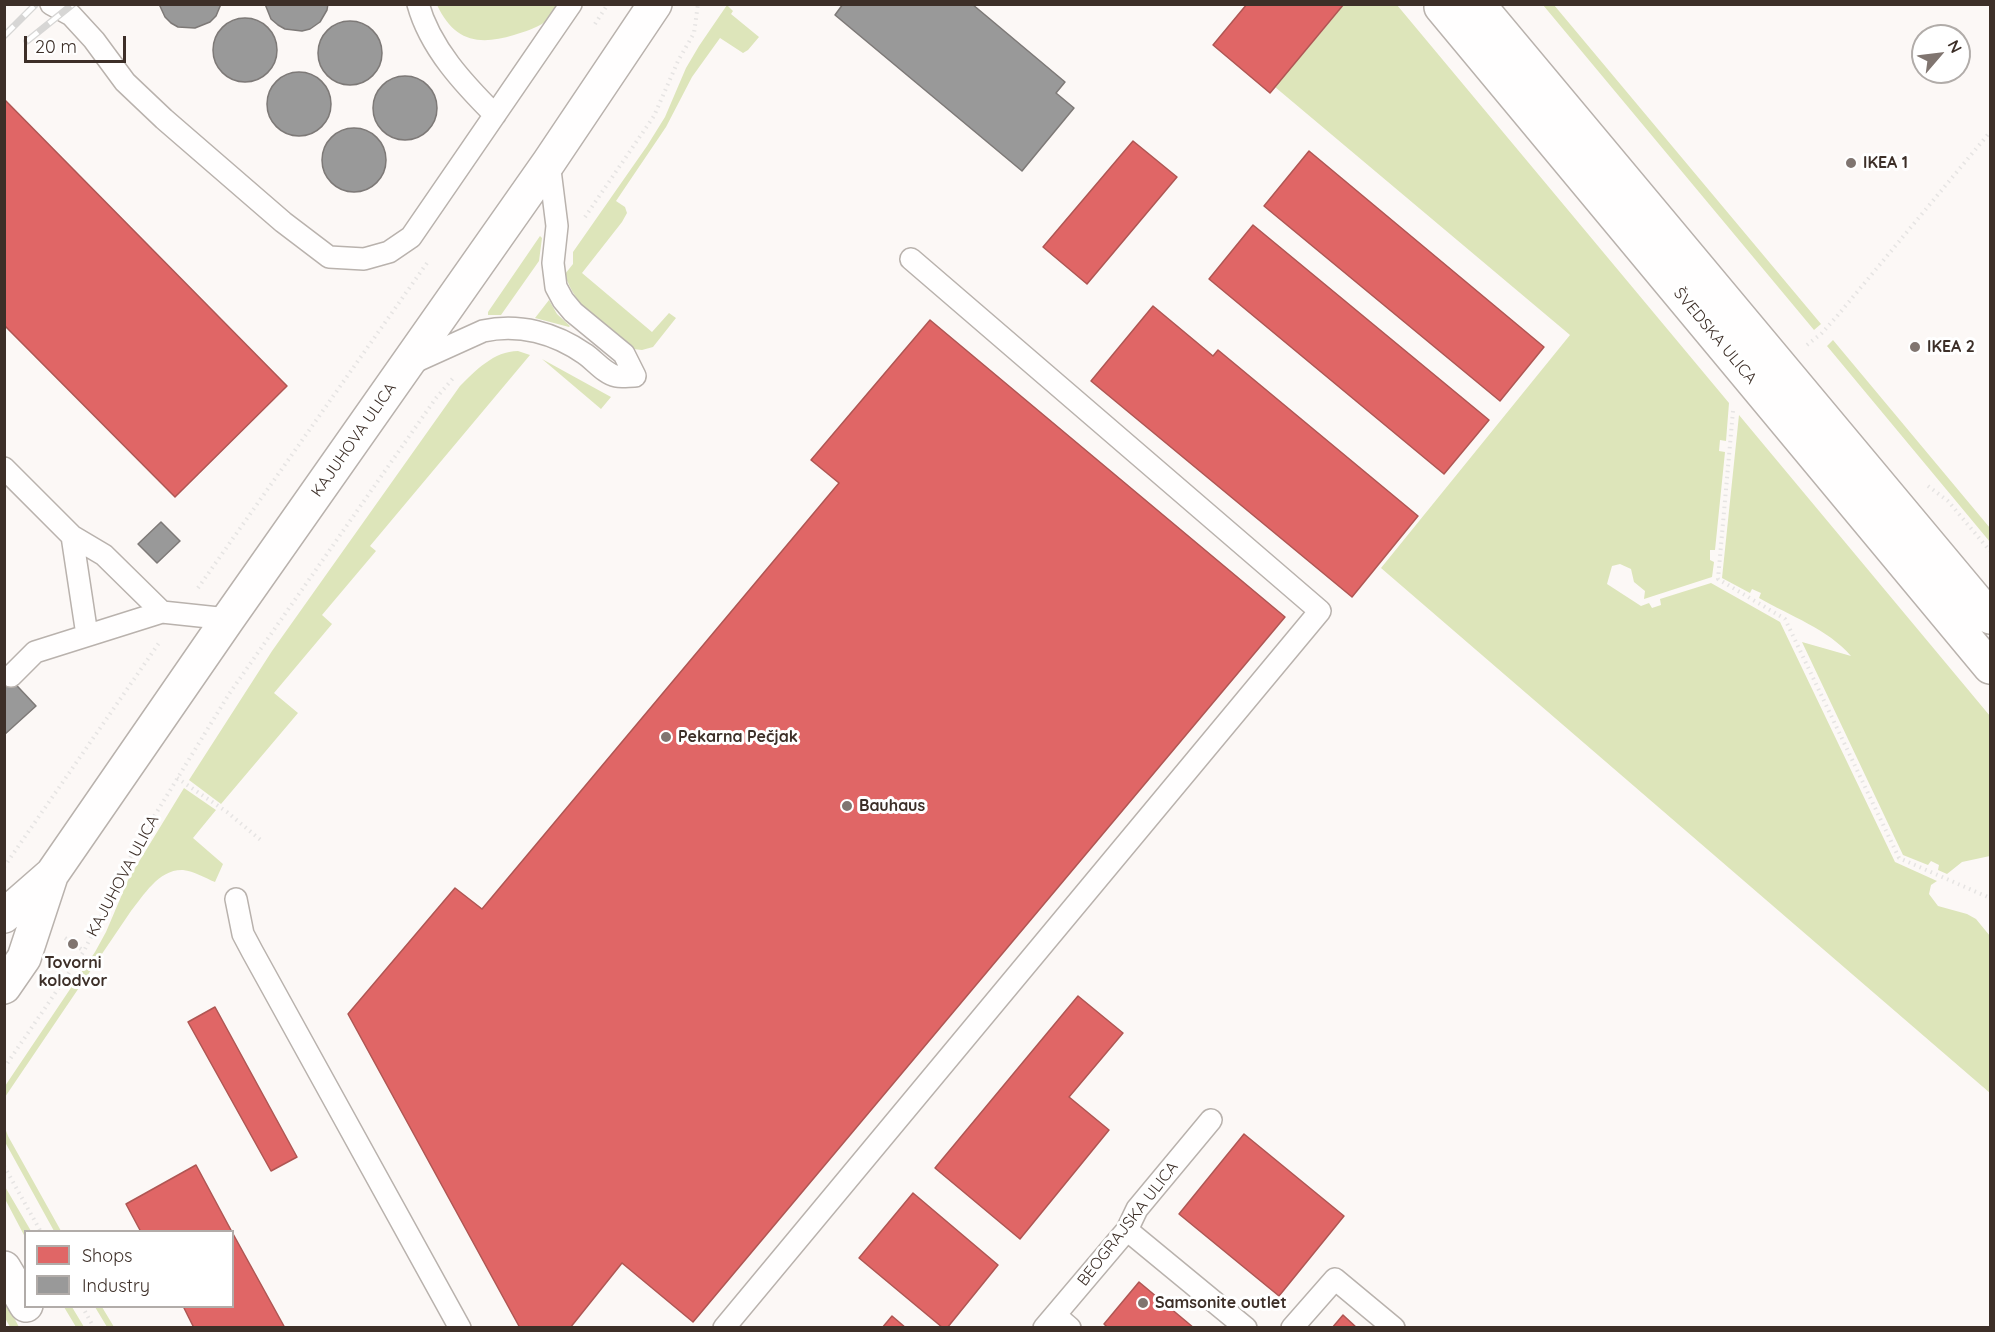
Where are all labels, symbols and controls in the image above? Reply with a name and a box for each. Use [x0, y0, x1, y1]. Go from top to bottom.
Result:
scale bar [27, 24, 129, 62]
north arrow [1911, 24, 1971, 84]
text: 20 m [35, 35, 77, 58]
text: N [1944, 37, 1967, 56]
place label: IKEA 1 [1863, 153, 1908, 173]
marker: IKEA 1 [1844, 156, 1858, 170]
street label: ŠVEDSKA ULICA [1669, 284, 1761, 388]
place label: IKEA 2 [1927, 337, 1975, 357]
marker: IKEA 2 [1908, 340, 1922, 354]
street label: KAJUHOVA ULICA [307, 379, 401, 501]
place label: Pekarna Pečjak [678, 727, 798, 747]
marker: Pekarna Pečjak [659, 730, 673, 744]
place label: Bauhaus [859, 796, 925, 816]
marker: Bauhaus [840, 799, 854, 813]
street label: KAJUHOVA ULICA [83, 812, 163, 940]
marker: Tovorni kolodvor [66, 937, 80, 951]
place label: Tovorni kolodvor [39, 953, 107, 991]
street label: BEOGRAJSKA ULICA [1074, 1158, 1182, 1290]
legend [24, 1230, 234, 1308]
text: Shops [82, 1244, 133, 1267]
text: Industry [82, 1274, 150, 1297]
place label: Samsonite outlet [1155, 1293, 1287, 1313]
marker: Samsonite outlet [1136, 1296, 1150, 1310]

